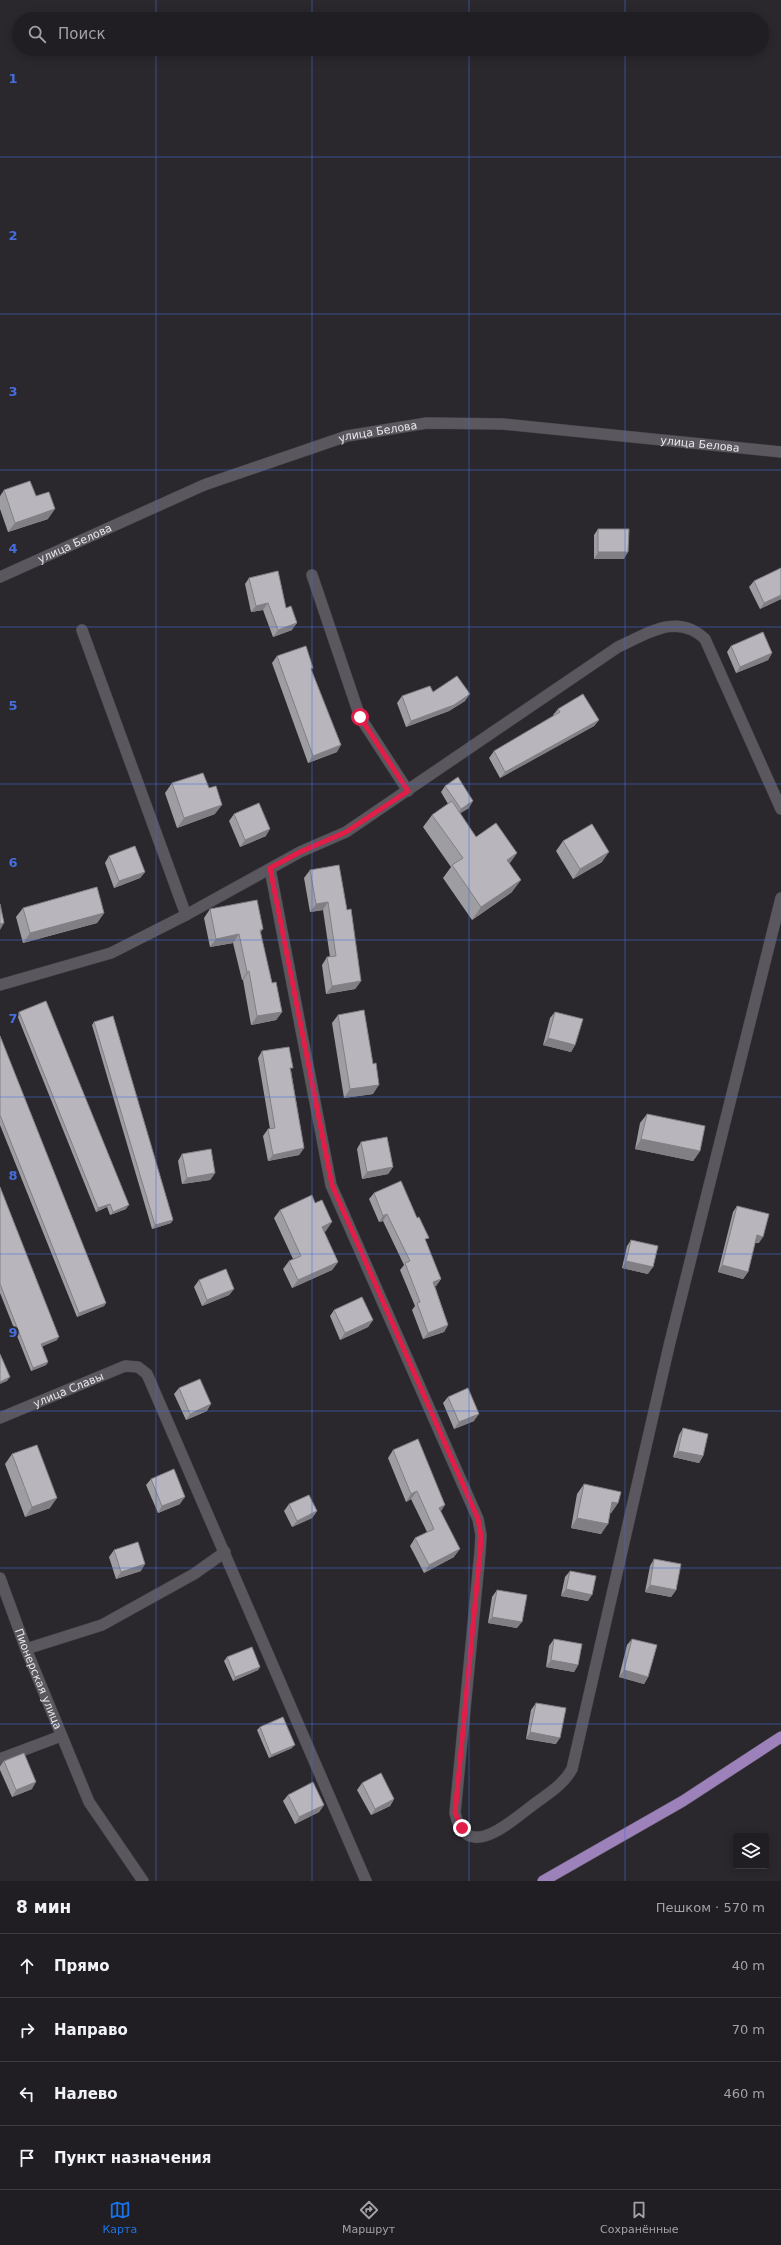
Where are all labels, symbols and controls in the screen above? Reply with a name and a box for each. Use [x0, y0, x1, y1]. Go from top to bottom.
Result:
search box [12, 12, 769, 56]
icon: search [26, 23, 48, 45]
text: Поиск [58, 25, 106, 43]
text: 1 [8, 71, 18, 86]
text: 2 [8, 228, 18, 243]
text: 3 [8, 384, 18, 399]
street label: улица Белова [337, 419, 418, 445]
street label: улица Белова [660, 434, 740, 455]
street label: улица Белова [36, 521, 114, 566]
text: 4 [8, 541, 18, 556]
text: 5 [8, 698, 18, 713]
route start [351, 708, 369, 726]
text: 6 [8, 855, 18, 870]
text: 7 [8, 1011, 18, 1026]
text: 8 [8, 1168, 18, 1183]
text: 9 [8, 1325, 18, 1340]
street label: улица Славы [31, 1370, 106, 1410]
street label: Пионерская улица [12, 1627, 64, 1731]
route end [453, 1819, 471, 1837]
map controls [733, 1833, 769, 1869]
button: layers [733, 1833, 769, 1869]
text: 8 мин [16, 1897, 71, 1917]
text: Пешком · 570 m [656, 1900, 765, 1915]
icon: ahead [16, 1955, 38, 1977]
text: Прямо [54, 1957, 110, 1975]
text: 40 m [732, 1958, 765, 1973]
icon: right [16, 2019, 38, 2041]
text: Направо [54, 2021, 128, 2039]
text: 70 m [732, 2022, 765, 2037]
icon: left [16, 2083, 38, 2105]
text: Налево [54, 2085, 118, 2103]
text: 460 m [723, 2086, 765, 2101]
icon: arrive [16, 2147, 38, 2169]
text: Пункт назначения [54, 2149, 211, 2167]
tab: Карта [102, 2199, 137, 2236]
tab: Маршрут [342, 2199, 395, 2236]
tab: Сохранённые [600, 2199, 679, 2236]

